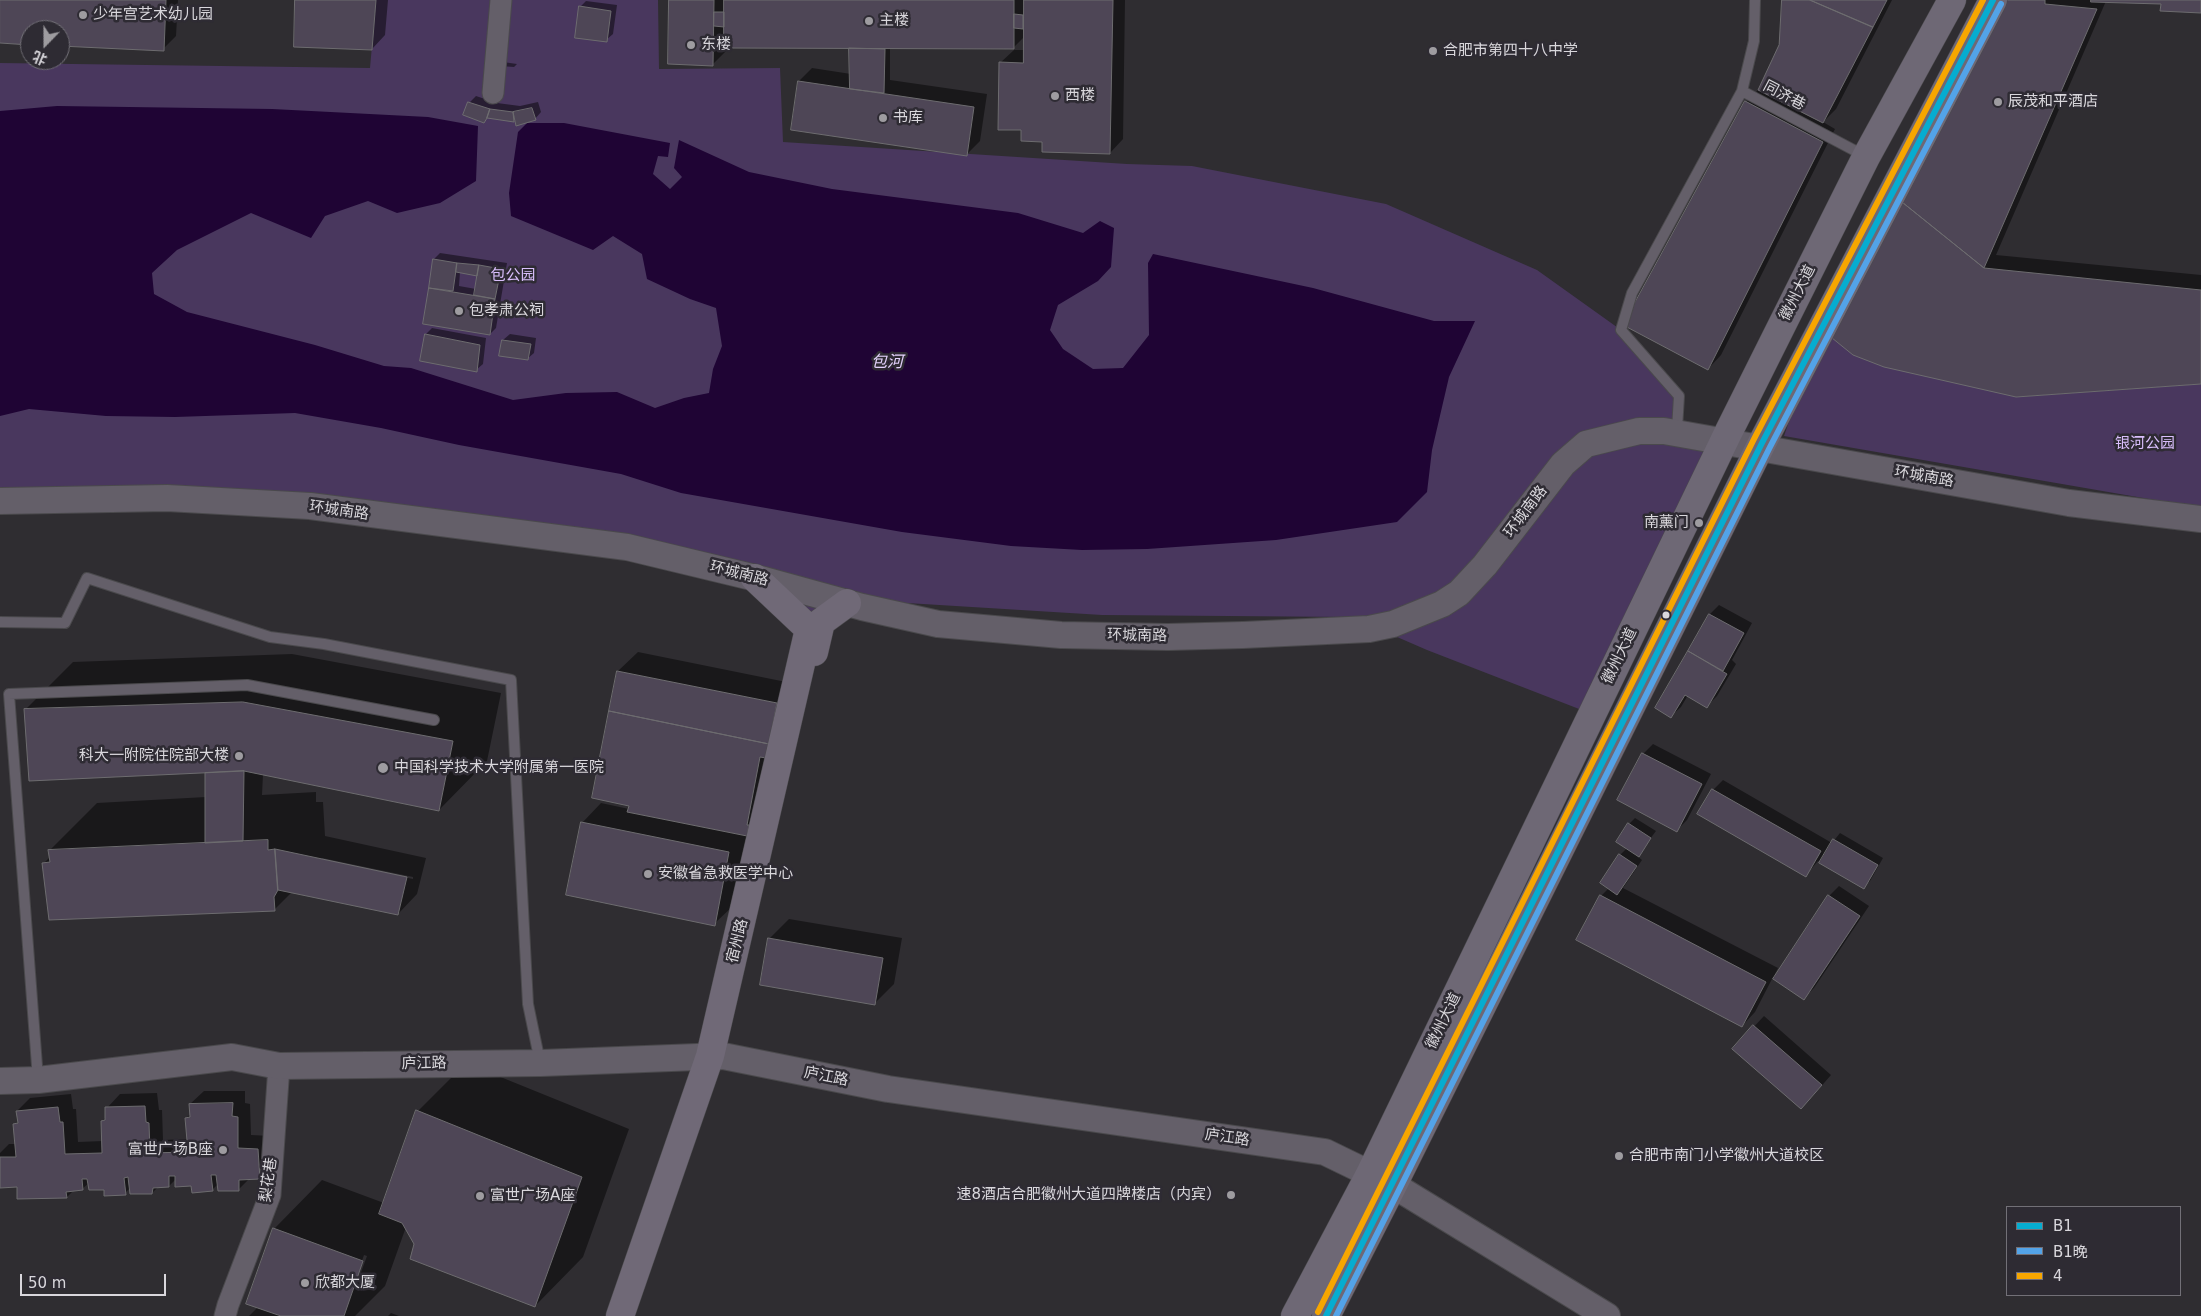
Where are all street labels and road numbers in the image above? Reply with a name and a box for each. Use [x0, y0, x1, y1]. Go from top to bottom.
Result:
street label: 同济巷 [1760, 77, 1808, 115]
street label: 徽州大道 [1776, 262, 1820, 324]
street label: 环城南路 [1893, 463, 1955, 491]
street label: 环城南路 [1501, 483, 1551, 541]
street label: 环城南路 [308, 498, 370, 524]
street label: 环城南路 [708, 558, 770, 590]
street label: 徽州大道 [1599, 625, 1641, 687]
street label: 环城南路 [1107, 626, 1167, 646]
street label: 宿州路 [724, 917, 752, 965]
street label: 徽州大道 [1423, 990, 1465, 1052]
street label: 庐江路 [401, 1055, 447, 1073]
street label: 庐江路 [802, 1064, 850, 1090]
street label: 庐江路 [1203, 1126, 1251, 1150]
street label: 梨花巷 [257, 1156, 281, 1204]

